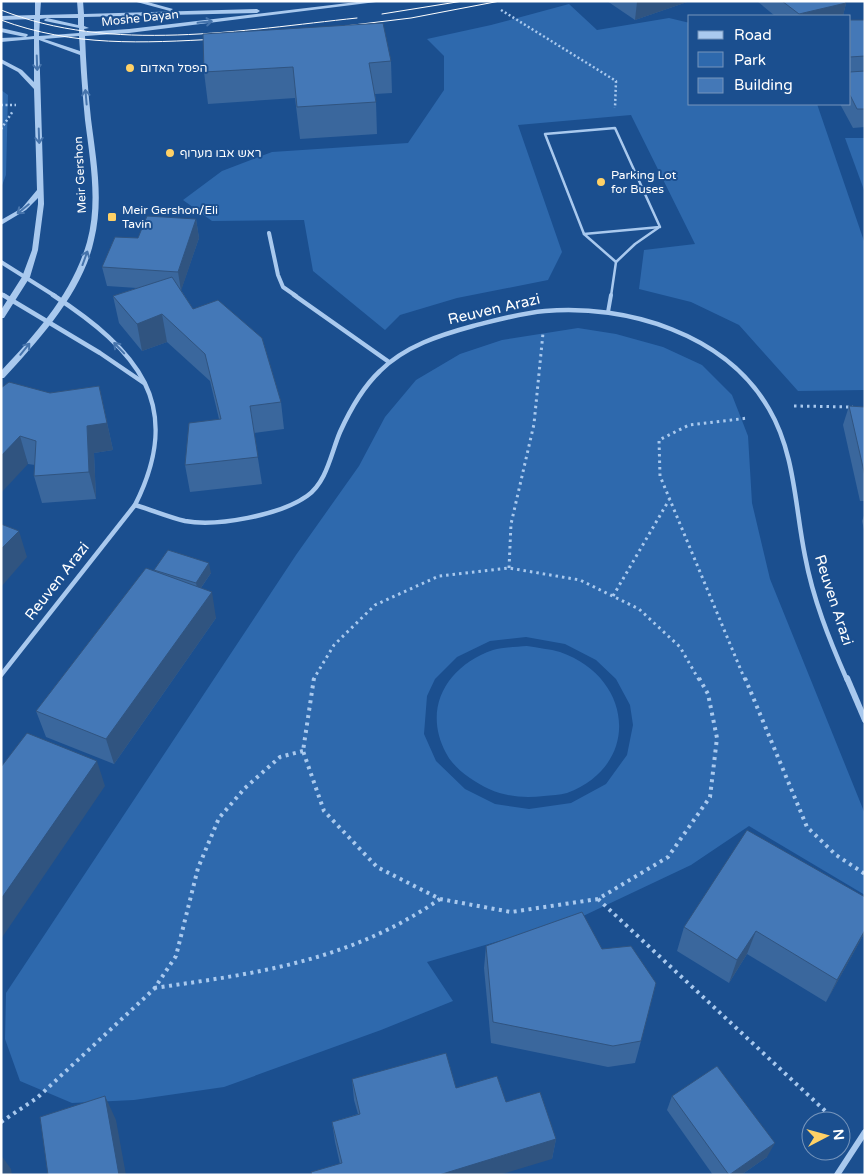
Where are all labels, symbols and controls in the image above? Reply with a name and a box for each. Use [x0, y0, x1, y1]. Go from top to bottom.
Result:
street label: Moshe Dayan [101, 7, 179, 29]
legend [688, 15, 851, 105]
one-way arrow [197, 17, 213, 27]
text: Road [734, 26, 772, 44]
text: Park [734, 51, 766, 69]
one-way arrow [32, 55, 41, 71]
place label: הפסל האדום [140, 61, 207, 75]
marker: הפסל האדום [124, 62, 136, 74]
text: Building [734, 76, 793, 94]
one-way arrow [81, 89, 91, 105]
one-way arrow [34, 128, 44, 144]
street label: Meir Gershon [71, 136, 89, 214]
place label: ראש אבו מערוף [180, 146, 262, 160]
marker: ראש אבו מערוף [164, 147, 176, 159]
place label: Parking Lot for Buses [611, 168, 677, 196]
marker: Parking Lot for Buses [595, 176, 607, 188]
place label: Meir Gershon/Eli Tavin [122, 203, 218, 231]
one-way arrow [16, 204, 30, 214]
marker: Meir Gershon/Eli Tavin [106, 211, 118, 223]
one-way arrow [81, 250, 90, 266]
street label: Reuven Arazi [446, 290, 542, 328]
one-way arrow [113, 342, 125, 354]
one-way arrow [19, 343, 30, 356]
street label: Reuven Arazi [21, 538, 93, 624]
street label: Reuven Arazi [811, 552, 857, 648]
north arrow [801, 1111, 851, 1161]
text: N [829, 1128, 847, 1141]

